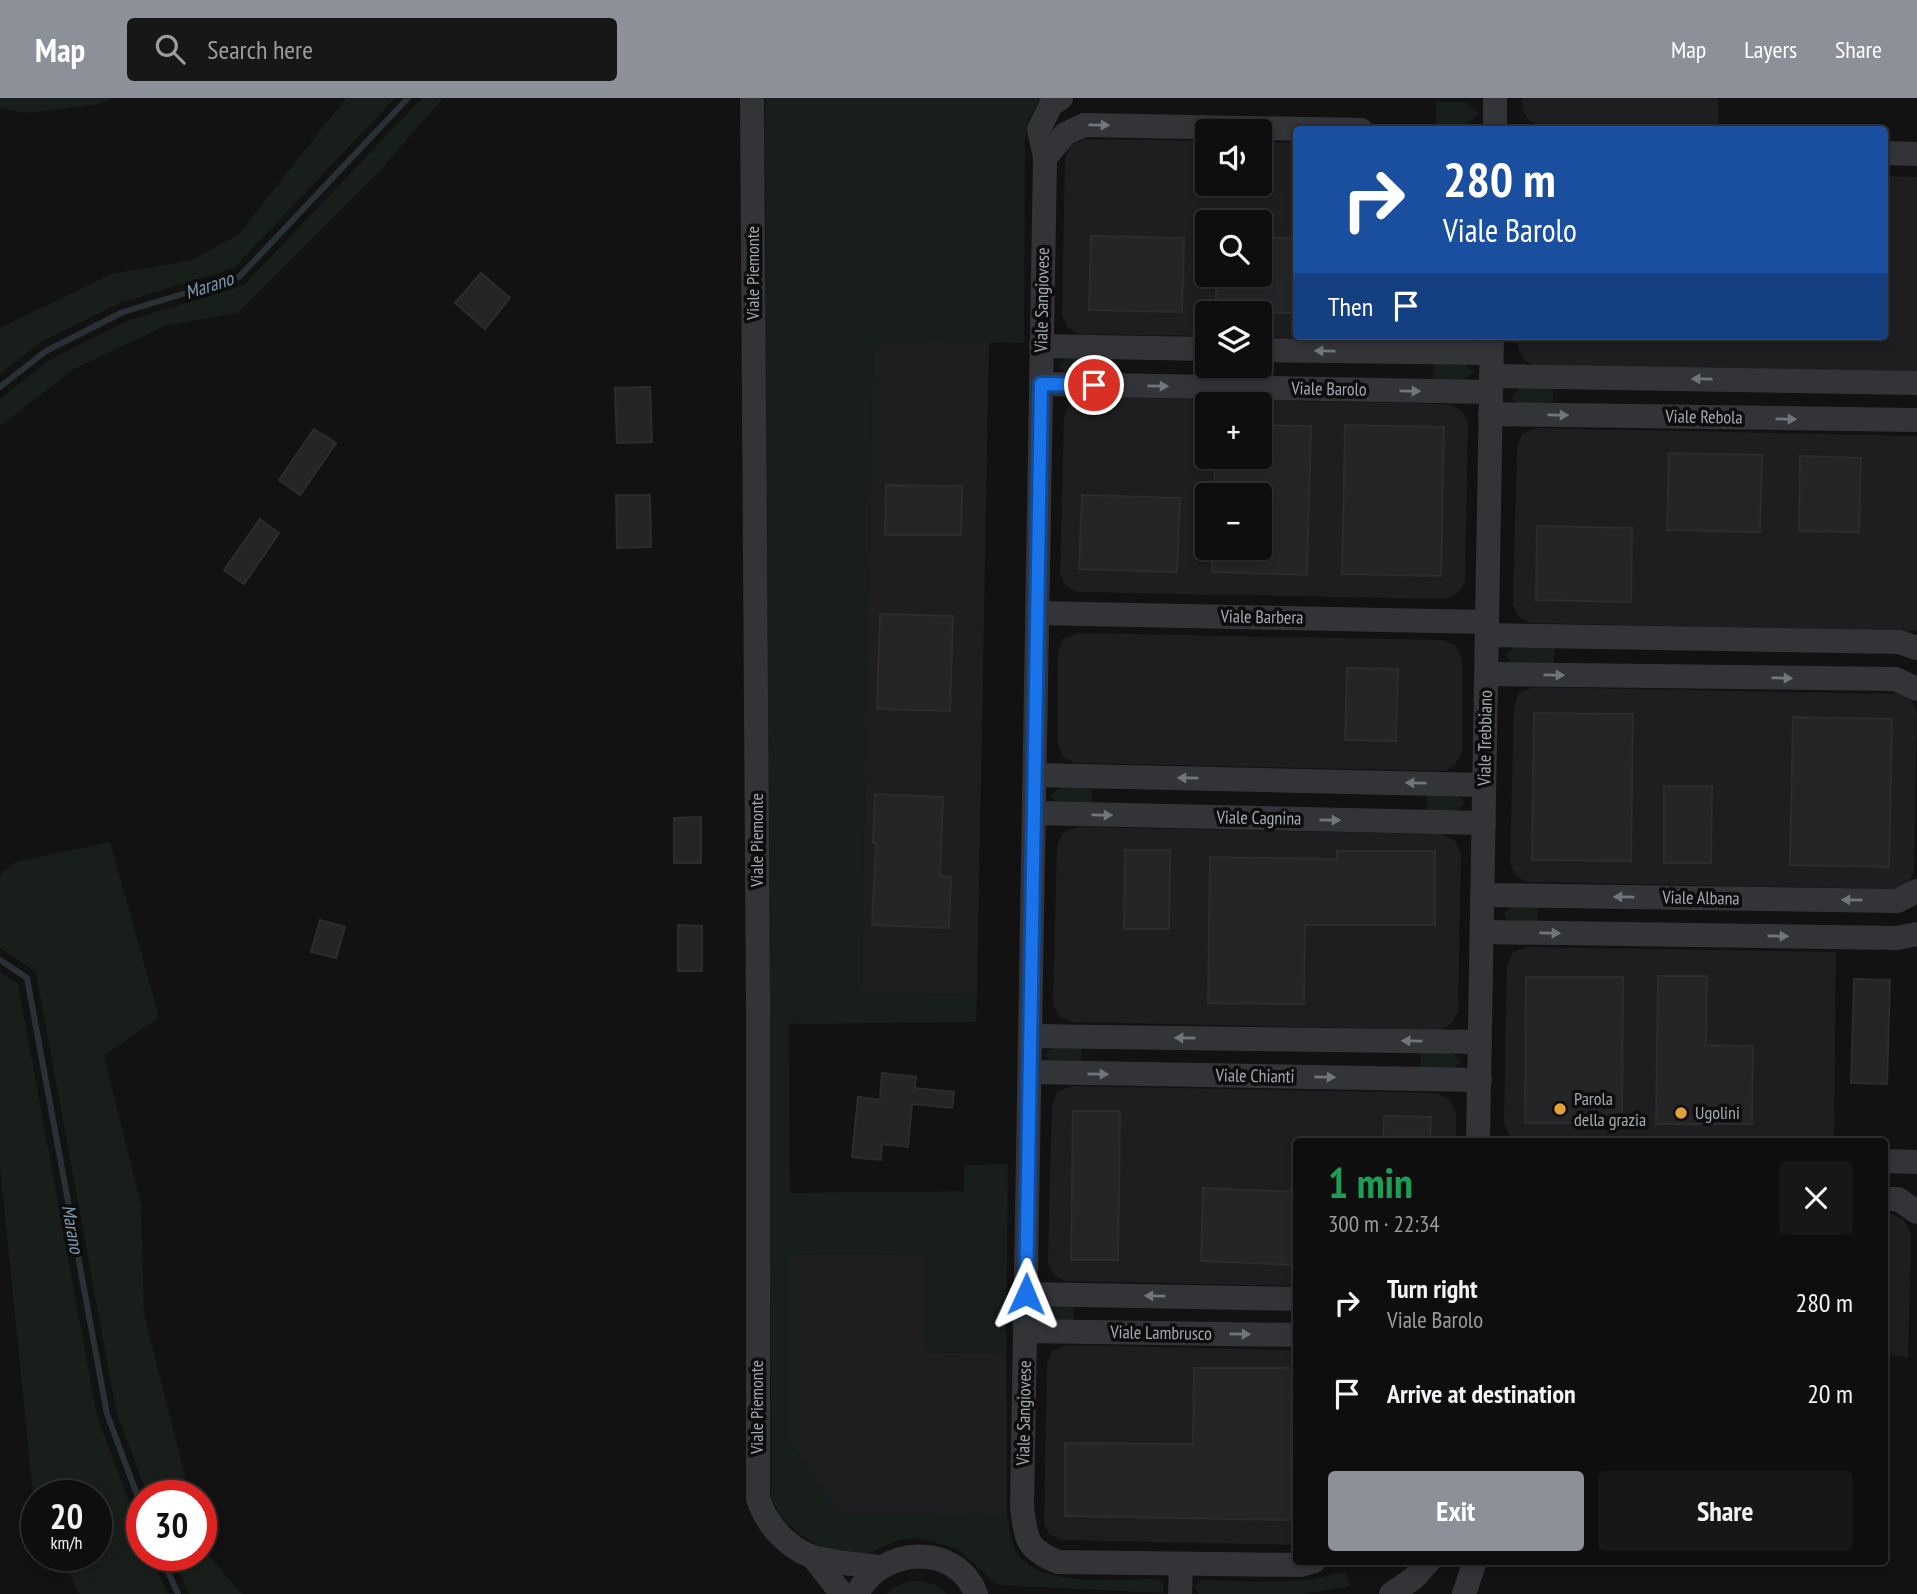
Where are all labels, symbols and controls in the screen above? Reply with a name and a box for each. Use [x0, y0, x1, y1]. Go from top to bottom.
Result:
search box [127, 18, 617, 81]
text: Map [35, 28, 85, 71]
icon: search [151, 30, 189, 68]
text: Search here [207, 33, 313, 66]
text: Map [1671, 34, 1706, 65]
text: Layers [1744, 34, 1797, 65]
text: Share [1835, 34, 1882, 65]
one-way arrow [1089, 119, 1111, 131]
map controls [1195, 119, 1272, 560]
button: sound [1195, 119, 1272, 196]
text: 280 m [1443, 147, 1556, 211]
icon: right [1328, 154, 1419, 245]
text: Viale Barolo [1443, 209, 1577, 251]
button: search [1195, 210, 1272, 287]
street label: Viale Piemonte [741, 226, 764, 321]
street label: Viale Sangiovese [1029, 247, 1054, 354]
water label: Marano [182, 265, 238, 304]
icon: arrive [1387, 287, 1425, 325]
text: Then [1328, 290, 1373, 323]
button: layers [1195, 301, 1272, 378]
one-way arrow [1314, 345, 1336, 356]
pin [1064, 355, 1124, 415]
icon: arrive [1075, 366, 1113, 404]
one-way arrow [1691, 373, 1713, 385]
street label: Viale Barolo [1290, 376, 1367, 401]
one-way arrow [1147, 380, 1169, 392]
one-way arrow [1399, 385, 1421, 397]
button: + [1195, 392, 1272, 469]
street label: Viale Rebola [1664, 404, 1743, 429]
one-way arrow [1548, 409, 1570, 421]
one-way arrow [1775, 413, 1797, 424]
button: − [1195, 483, 1272, 560]
street label: Viale Barbera [1219, 604, 1304, 629]
one-way arrow [1544, 669, 1566, 681]
one-way arrow [1771, 672, 1793, 684]
street label: Viale Trebbiano [1472, 690, 1497, 787]
one-way arrow [1177, 773, 1199, 784]
one-way arrow [1405, 777, 1427, 789]
street label: Viale Piemonte [745, 793, 768, 888]
street label: Viale Cagnina [1215, 805, 1302, 830]
one-way arrow [1091, 809, 1113, 820]
one-way arrow [1319, 814, 1341, 825]
street label: Viale Albana [1661, 885, 1740, 910]
one-way arrow [1613, 891, 1635, 903]
one-way arrow [1840, 895, 1862, 906]
one-way arrow [1540, 927, 1562, 939]
one-way arrow [1767, 930, 1789, 942]
one-way arrow [1173, 1032, 1195, 1044]
one-way arrow [1401, 1036, 1423, 1047]
street label: Viale Chianti [1214, 1063, 1295, 1088]
one-way arrow [1087, 1068, 1109, 1079]
one-way arrow [1314, 1071, 1336, 1083]
place label: Parola della grazia [1574, 1087, 1646, 1131]
marker: Parola della grazia [1552, 1101, 1568, 1117]
place label: Ugolini [1695, 1101, 1740, 1124]
marker: Ugolini [1673, 1105, 1689, 1121]
text: 1 min [1328, 1155, 1413, 1210]
button: close [1779, 1161, 1853, 1235]
water label: Marano [57, 1203, 89, 1257]
text: 300 m · 22:34 [1328, 1209, 1440, 1238]
position arrow [989, 1257, 1063, 1331]
text: Turn right [1387, 1272, 1478, 1305]
icon: right [1328, 1284, 1366, 1322]
text: 280 m [1795, 1286, 1853, 1319]
one-way arrow [1144, 1291, 1166, 1302]
text: Viale Barolo [1387, 1305, 1483, 1334]
street label: Viale Lambrusco [1109, 1320, 1212, 1345]
one-way arrow [1230, 1329, 1252, 1340]
street label: Viale Piemonte [745, 1360, 768, 1455]
street label: Viale Sangiovese [1011, 1360, 1036, 1467]
icon: arrive [1328, 1375, 1366, 1413]
text: Arrive at destination [1387, 1377, 1576, 1410]
text: 20 m [1807, 1377, 1853, 1410]
button: Exit [1328, 1471, 1584, 1551]
button: Share [1598, 1471, 1853, 1551]
speed limit sign: 30 [126, 1480, 217, 1571]
text: 20 [50, 1493, 83, 1539]
text: km/h [51, 1531, 82, 1554]

